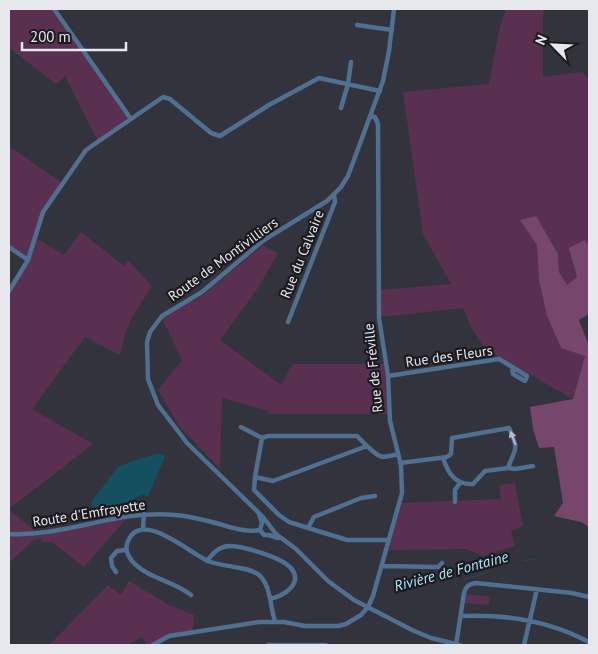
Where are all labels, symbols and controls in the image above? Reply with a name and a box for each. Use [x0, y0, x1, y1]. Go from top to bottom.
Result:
scale bar [22, 20, 126, 52]
north arrow [528, 20, 578, 70]
text: 200 m [30, 27, 71, 46]
text: N [531, 32, 551, 48]
street label: Rue du Calvaire [276, 207, 328, 301]
street label: Route de Montivilliers [165, 213, 282, 305]
street label: Rue de Fréville [359, 323, 387, 413]
street label: Rue des Fleurs [404, 341, 494, 371]
one-way arrow [509, 431, 517, 445]
street label: Route d'Emfrayette [31, 495, 147, 531]
water label: Rivière de Fontaine [392, 547, 510, 595]

